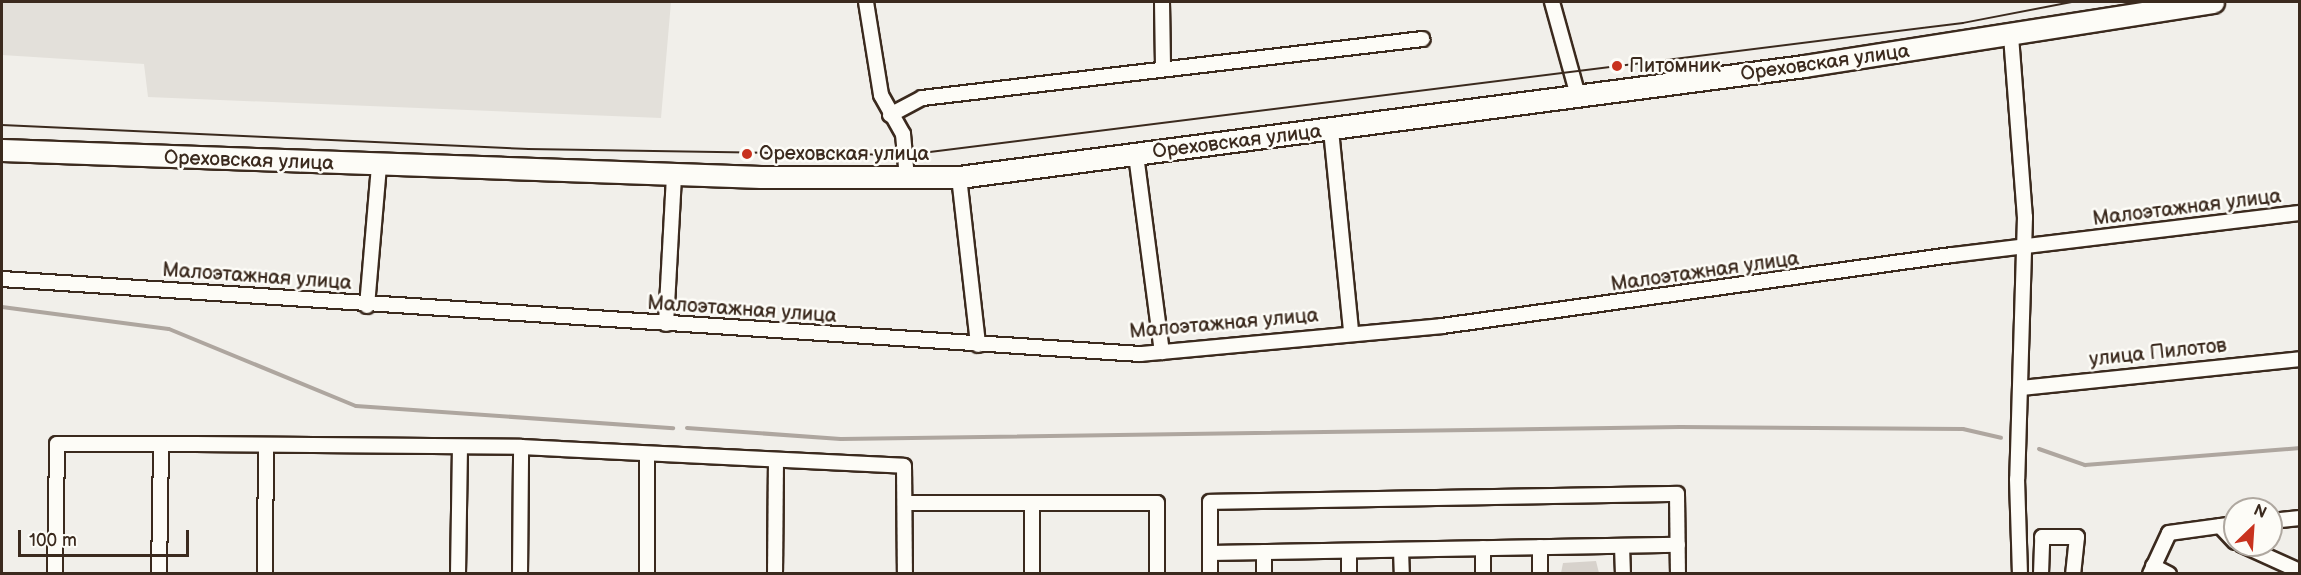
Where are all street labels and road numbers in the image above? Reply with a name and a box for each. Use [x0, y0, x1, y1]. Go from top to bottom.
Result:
street label: Ореховская улица [1739, 39, 1911, 87]
street label: Ореховская улица [1151, 120, 1323, 164]
street label: Ореховская улица [163, 146, 335, 176]
street label: Малоэтажная улица [2091, 185, 2283, 231]
street label: Малоэтажная улица [1609, 247, 1801, 297]
street label: Малоэтажная улица [161, 258, 353, 296]
street label: Малоэтажная улица [646, 291, 838, 329]
street label: Малоэтажная улица [1128, 304, 1320, 344]
street label: улица Пилотов [2088, 334, 2228, 372]

